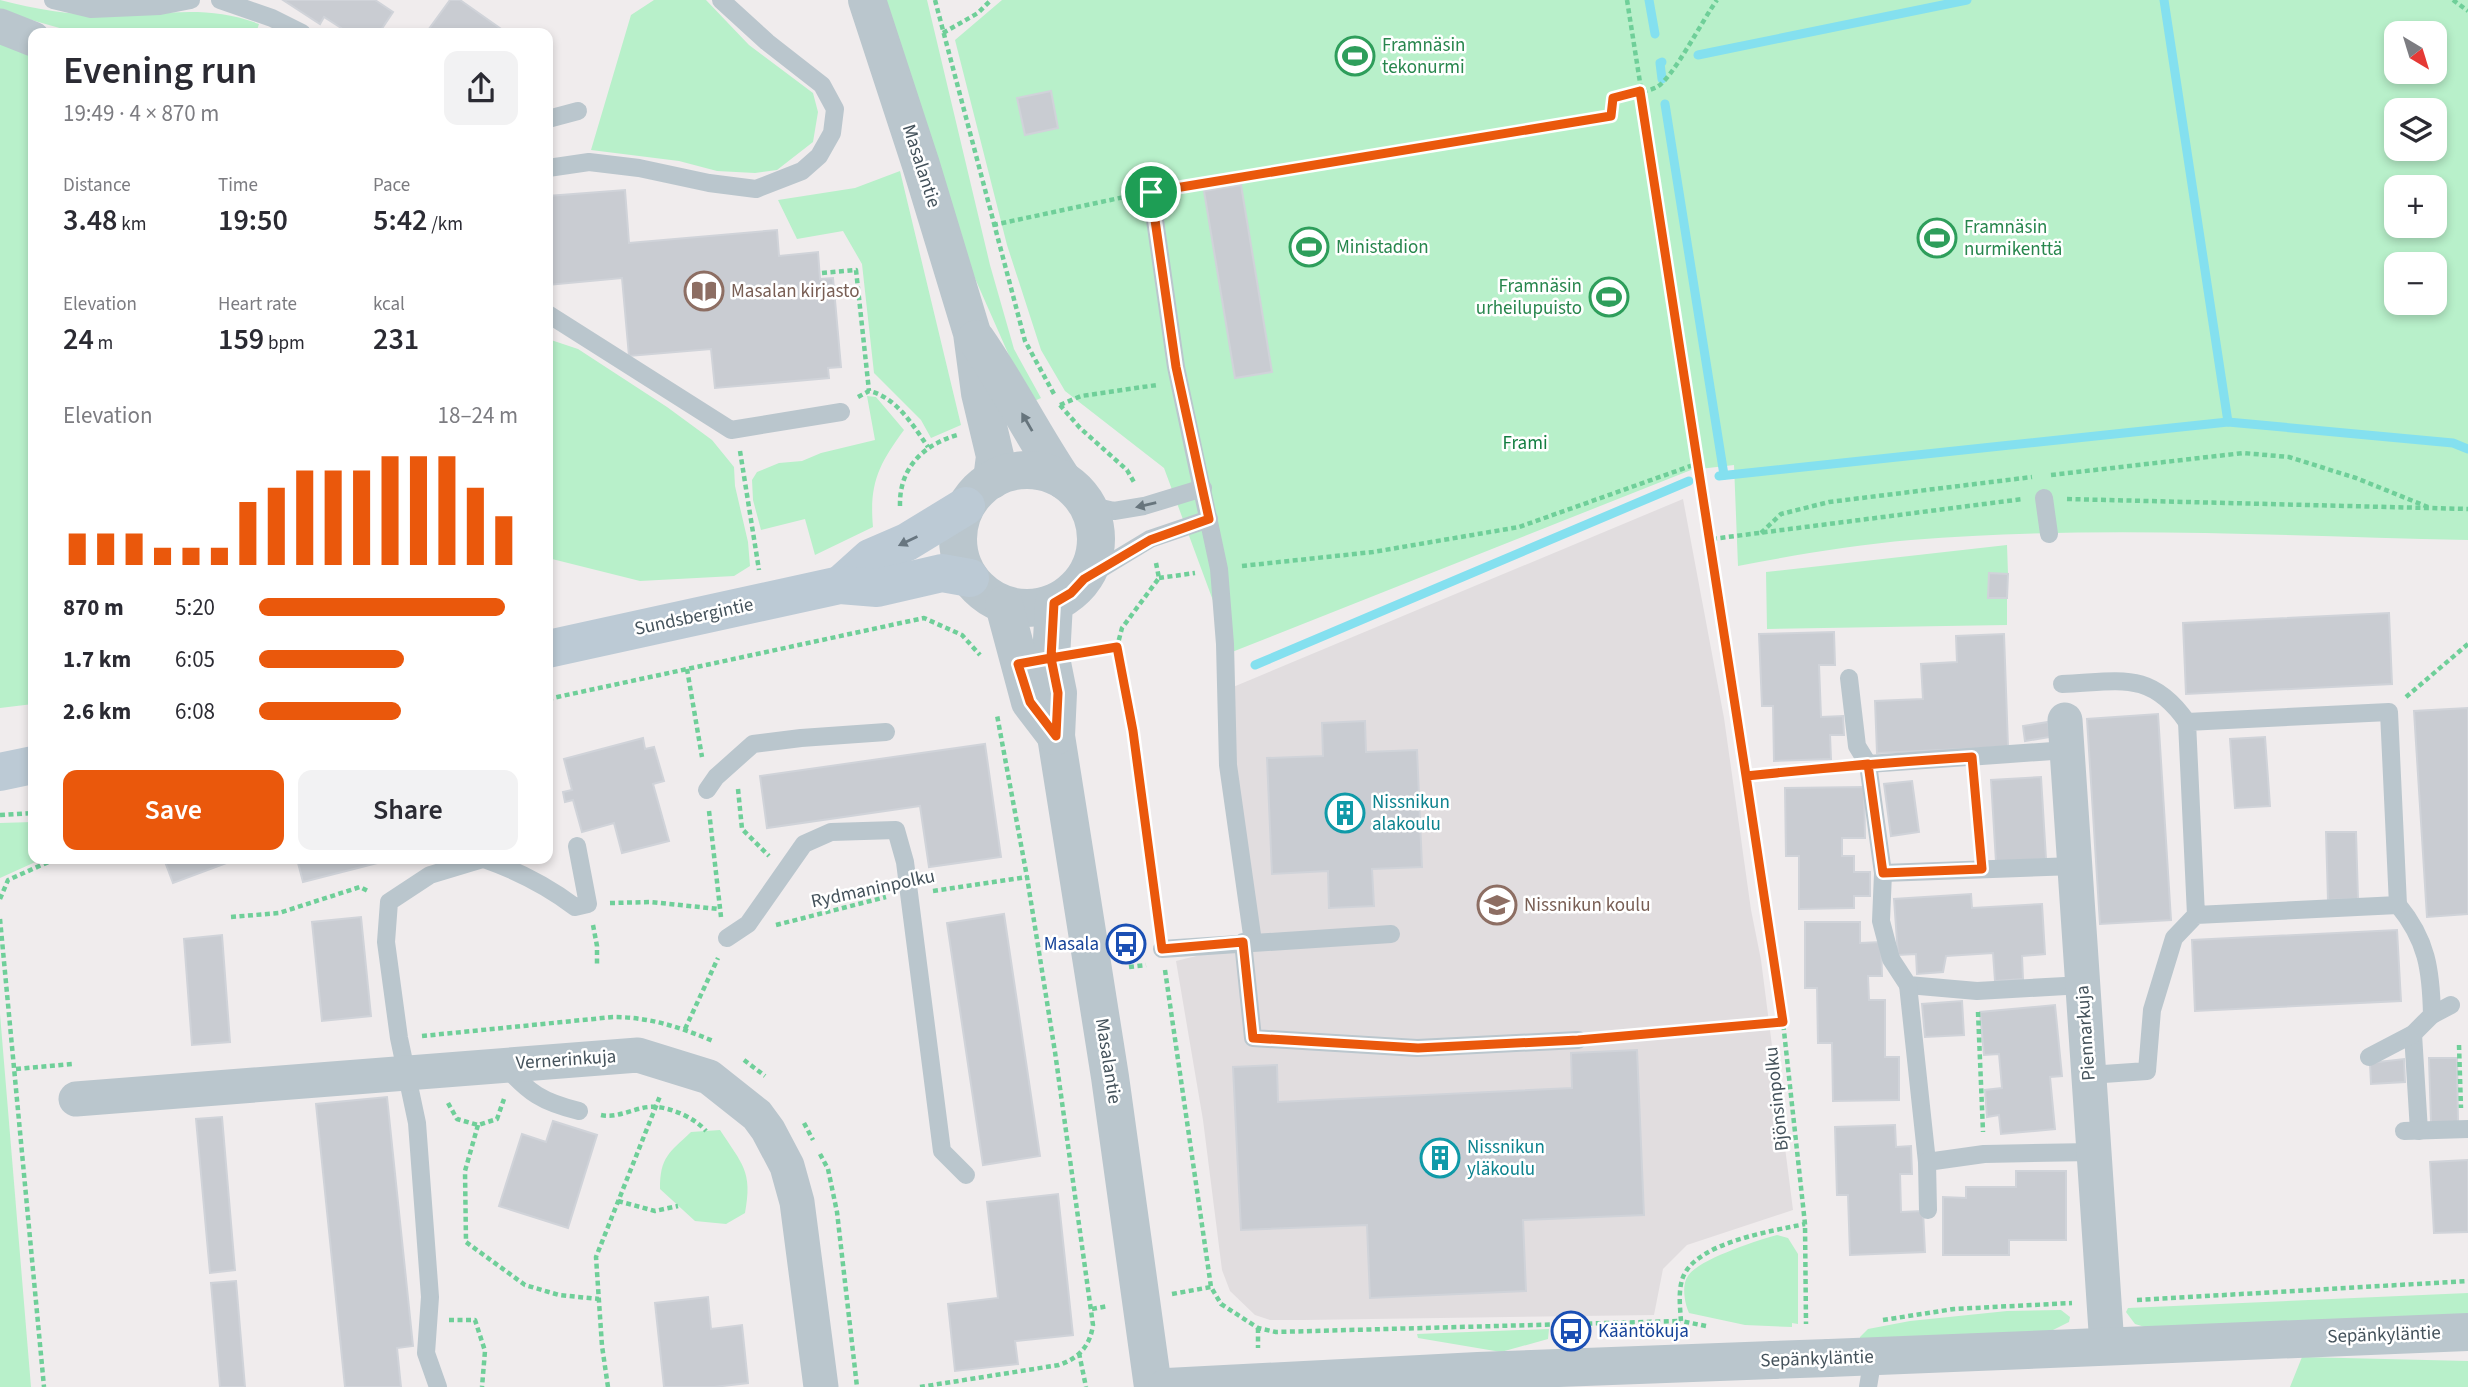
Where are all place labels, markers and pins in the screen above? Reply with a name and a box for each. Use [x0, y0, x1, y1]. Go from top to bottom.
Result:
place label: Framnäsin tekonurmi [1382, 32, 1465, 81]
sports icon: Framnäsin tekonurmi [1334, 35, 1376, 77]
pin [1121, 162, 1181, 222]
place label: Framnäsin nurmikenttä [1964, 214, 2062, 263]
sports icon: Framnäsin nurmikenttä [1916, 217, 1958, 259]
sports icon: Ministadion [1288, 226, 1330, 268]
place label: Ministadion [1336, 234, 1429, 261]
library icon: Masalan kirjasto [683, 270, 725, 312]
place label: Framnäsin urheilupuisto [1476, 273, 1582, 322]
sports icon: Framnäsin urheilupuisto [1588, 276, 1630, 318]
place label: Masalan kirjasto [731, 278, 860, 305]
place label: Nissnikun alakoulu [1372, 789, 1450, 838]
building icon: Nissnikun alakoulu [1324, 792, 1366, 834]
school or university icon: Nissnikun koulu [1476, 884, 1518, 926]
place label: Nissnikun koulu [1524, 892, 1651, 919]
bus stop icon: Masala [1105, 923, 1147, 965]
place label: Masala [1044, 931, 1099, 958]
place label: Nissnikun yläkoulu [1467, 1134, 1545, 1183]
building icon: Nissnikun yläkoulu [1419, 1137, 1461, 1179]
bus stop icon: Kääntökuja [1550, 1310, 1592, 1352]
place label: Kääntökuja [1598, 1318, 1689, 1345]

